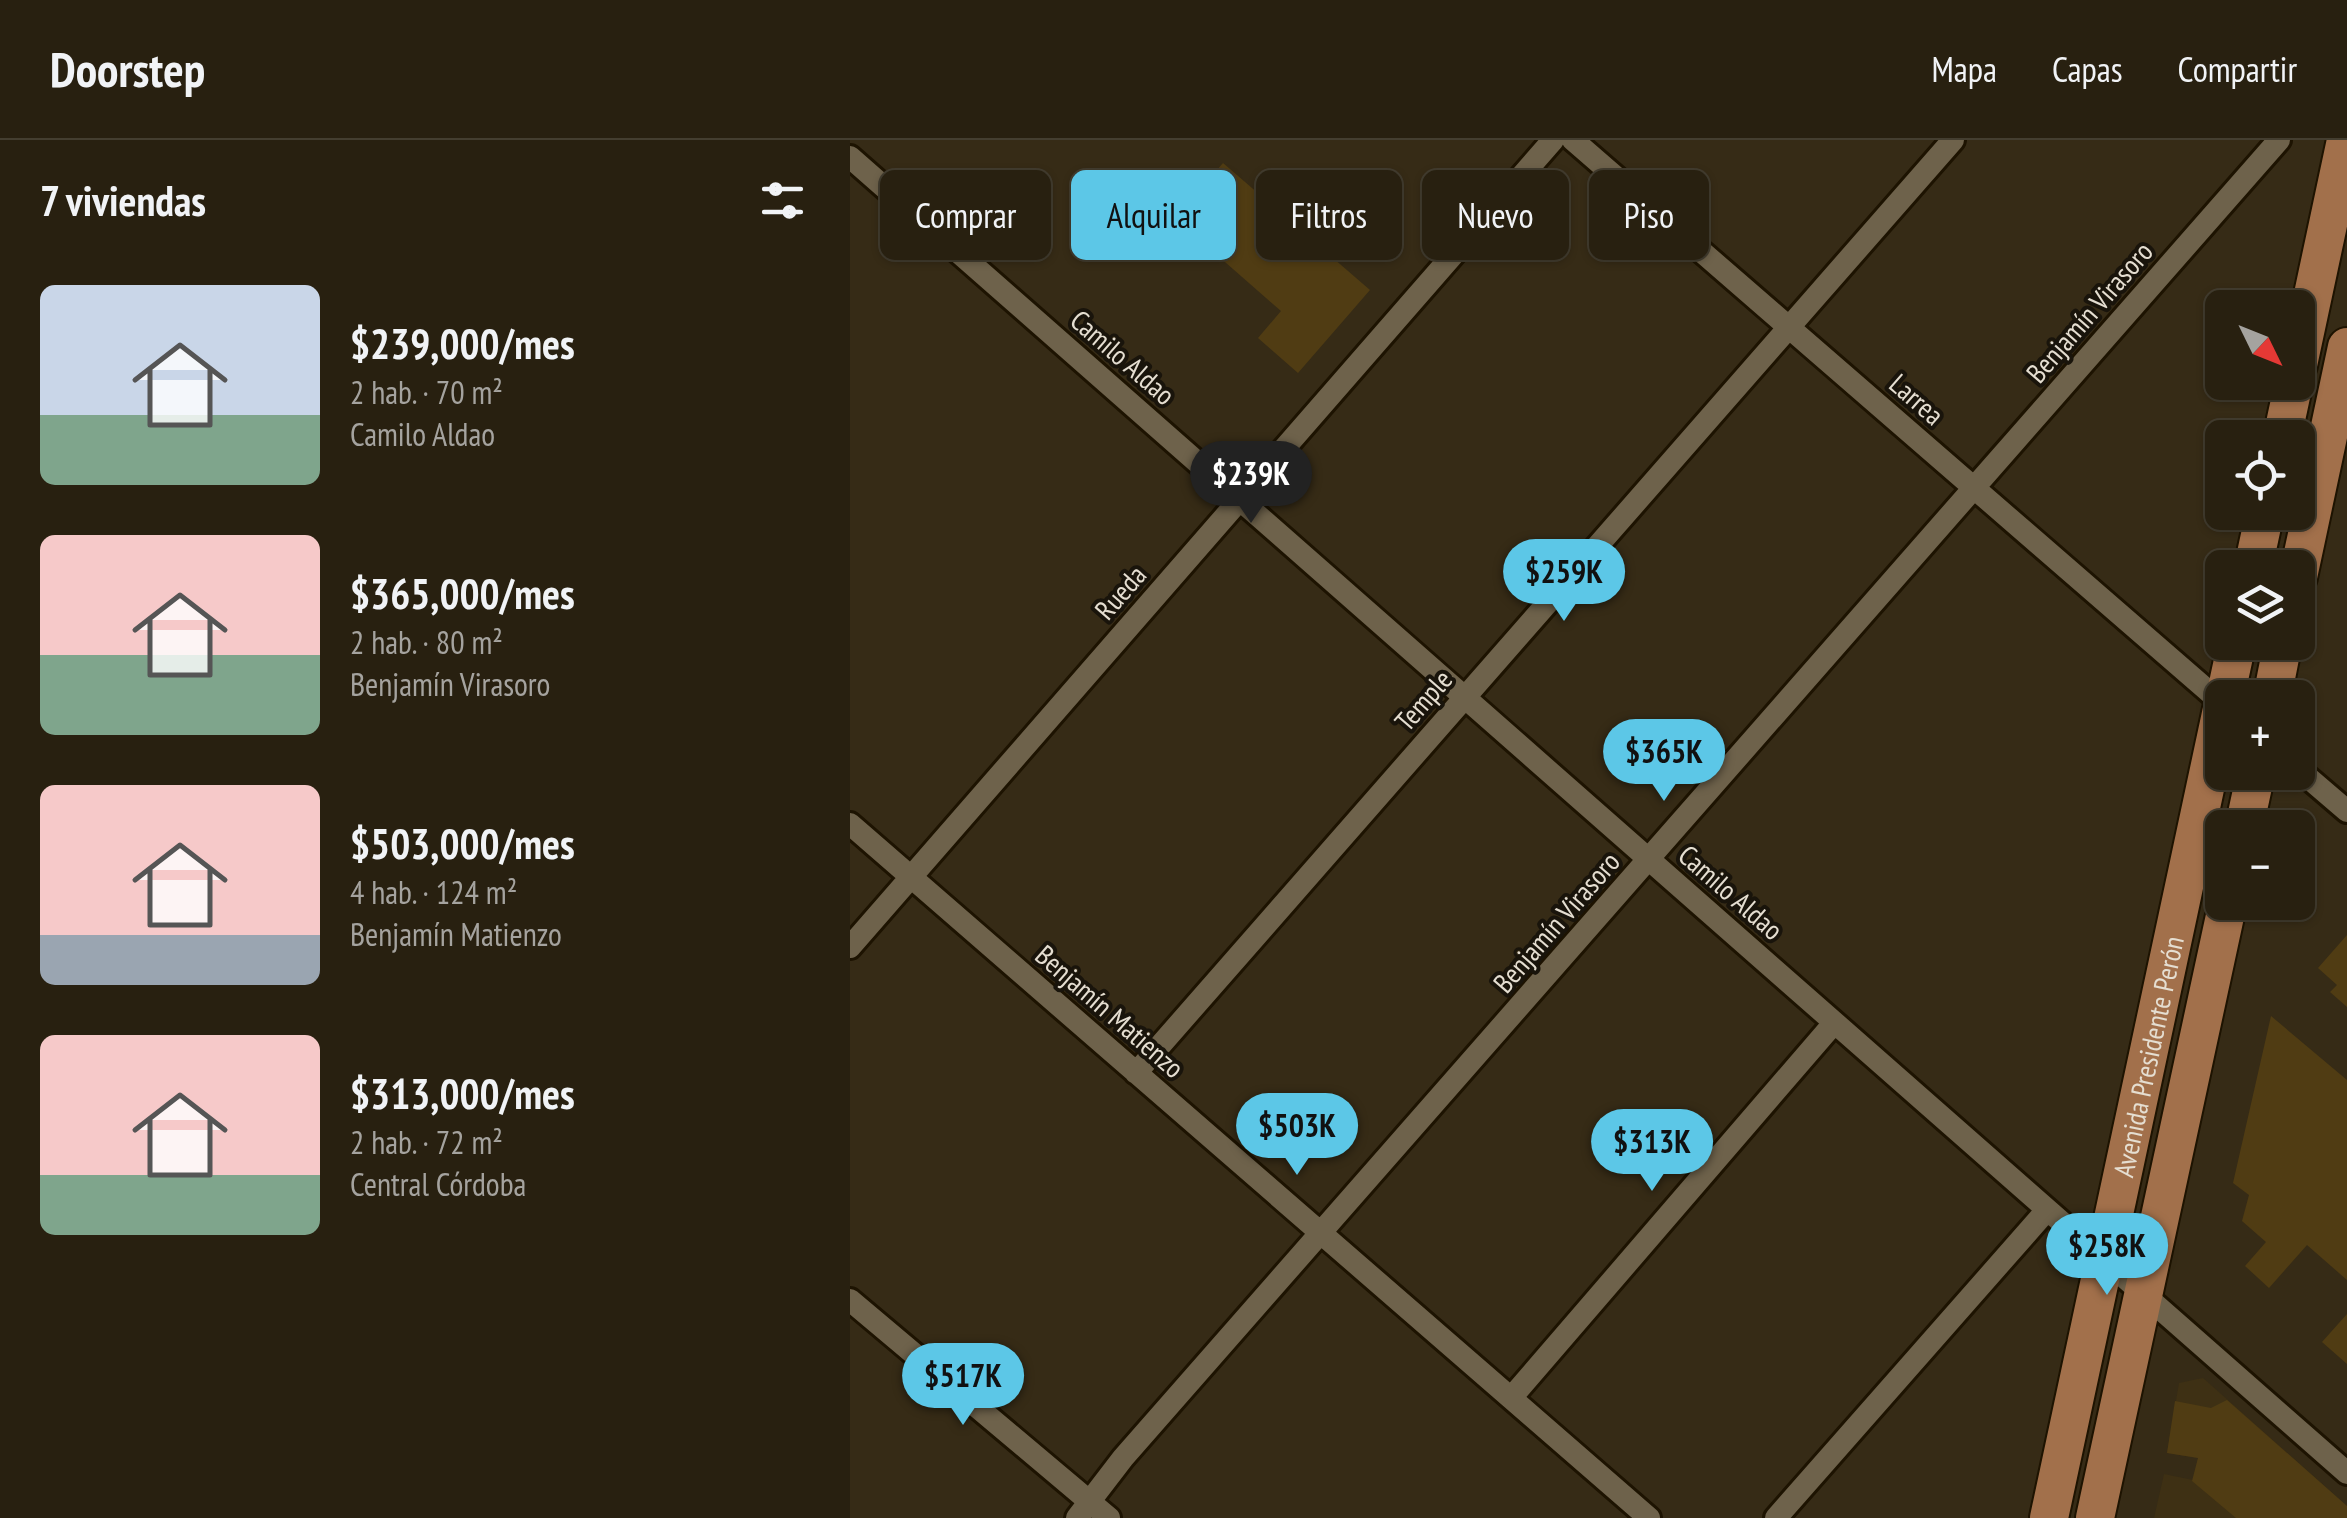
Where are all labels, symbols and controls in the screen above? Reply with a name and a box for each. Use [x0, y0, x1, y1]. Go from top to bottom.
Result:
text: Doorstep [50, 38, 205, 100]
text: Mapa [1931, 46, 1997, 92]
text: Capas [2052, 46, 2123, 92]
text: Compartir [2178, 46, 2297, 92]
chip: Comprar [880, 170, 1051, 260]
chip: Alquilar [1071, 170, 1236, 260]
chip: Filtros [1256, 170, 1402, 260]
chip: Nuevo [1422, 170, 1569, 260]
chip: Piso [1589, 170, 1709, 260]
text: 7 viviendas [40, 173, 206, 228]
icon: filters [755, 173, 810, 228]
street label: Benjamín Virasoro [2018, 234, 2160, 390]
north arrow [2205, 290, 2315, 400]
map controls [2205, 290, 2315, 920]
street label: Camilo Aldao [1063, 301, 1183, 413]
text: $239,000/mes [350, 316, 575, 371]
icon: home [120, 325, 240, 445]
street label: Larrea [1882, 365, 1952, 433]
text: 2 hab. · 70 m² [350, 371, 503, 413]
text: Camilo Aldao [350, 413, 495, 455]
button: locate [2205, 420, 2315, 530]
pin: $239K [1181, 441, 1321, 526]
text: $239K [1212, 452, 1290, 494]
pin: $259K [1494, 539, 1634, 624]
text: $259K [1525, 550, 1603, 592]
button: layers [2205, 550, 2315, 660]
street label: Rueda [1086, 557, 1154, 627]
text: $365,000/mes [350, 566, 575, 621]
icon: home [120, 575, 240, 695]
text: 2 hab. · 80 m² [350, 621, 503, 663]
street label: Temple [1386, 662, 1460, 738]
text: Benjamín Virasoro [350, 663, 550, 705]
button: + [2205, 680, 2315, 790]
pin: $365K [1594, 719, 1734, 804]
text: $365K [1625, 730, 1703, 772]
button: − [2205, 810, 2315, 920]
text: $503,000/mes [350, 816, 575, 871]
icon: home [120, 825, 240, 945]
street label: Camilo Aldao [1671, 836, 1791, 948]
street label: Benjamín Virasoro [1485, 844, 1627, 1000]
text: 4 hab. · 124 m² [350, 871, 517, 913]
text: Benjamín Matienzo [350, 913, 562, 955]
street label: Avenida Presidente Perón [2104, 932, 2191, 1180]
street label: Benjamín Matienzo [1028, 936, 1192, 1086]
text: $313,000/mes [350, 1066, 575, 1121]
icon: home [120, 1075, 240, 1195]
pin: $503K [1227, 1093, 1367, 1178]
text: $503K [1258, 1104, 1336, 1146]
pin: $313K [1582, 1109, 1722, 1194]
text: $313K [1613, 1120, 1691, 1162]
text: 2 hab. · 72 m² [350, 1121, 503, 1163]
text: Central Córdoba [350, 1163, 526, 1205]
pin: $258K [2037, 1213, 2177, 1298]
text: $258K [2068, 1224, 2146, 1266]
pin: $517K [893, 1343, 1033, 1428]
text: $517K [924, 1354, 1002, 1396]

